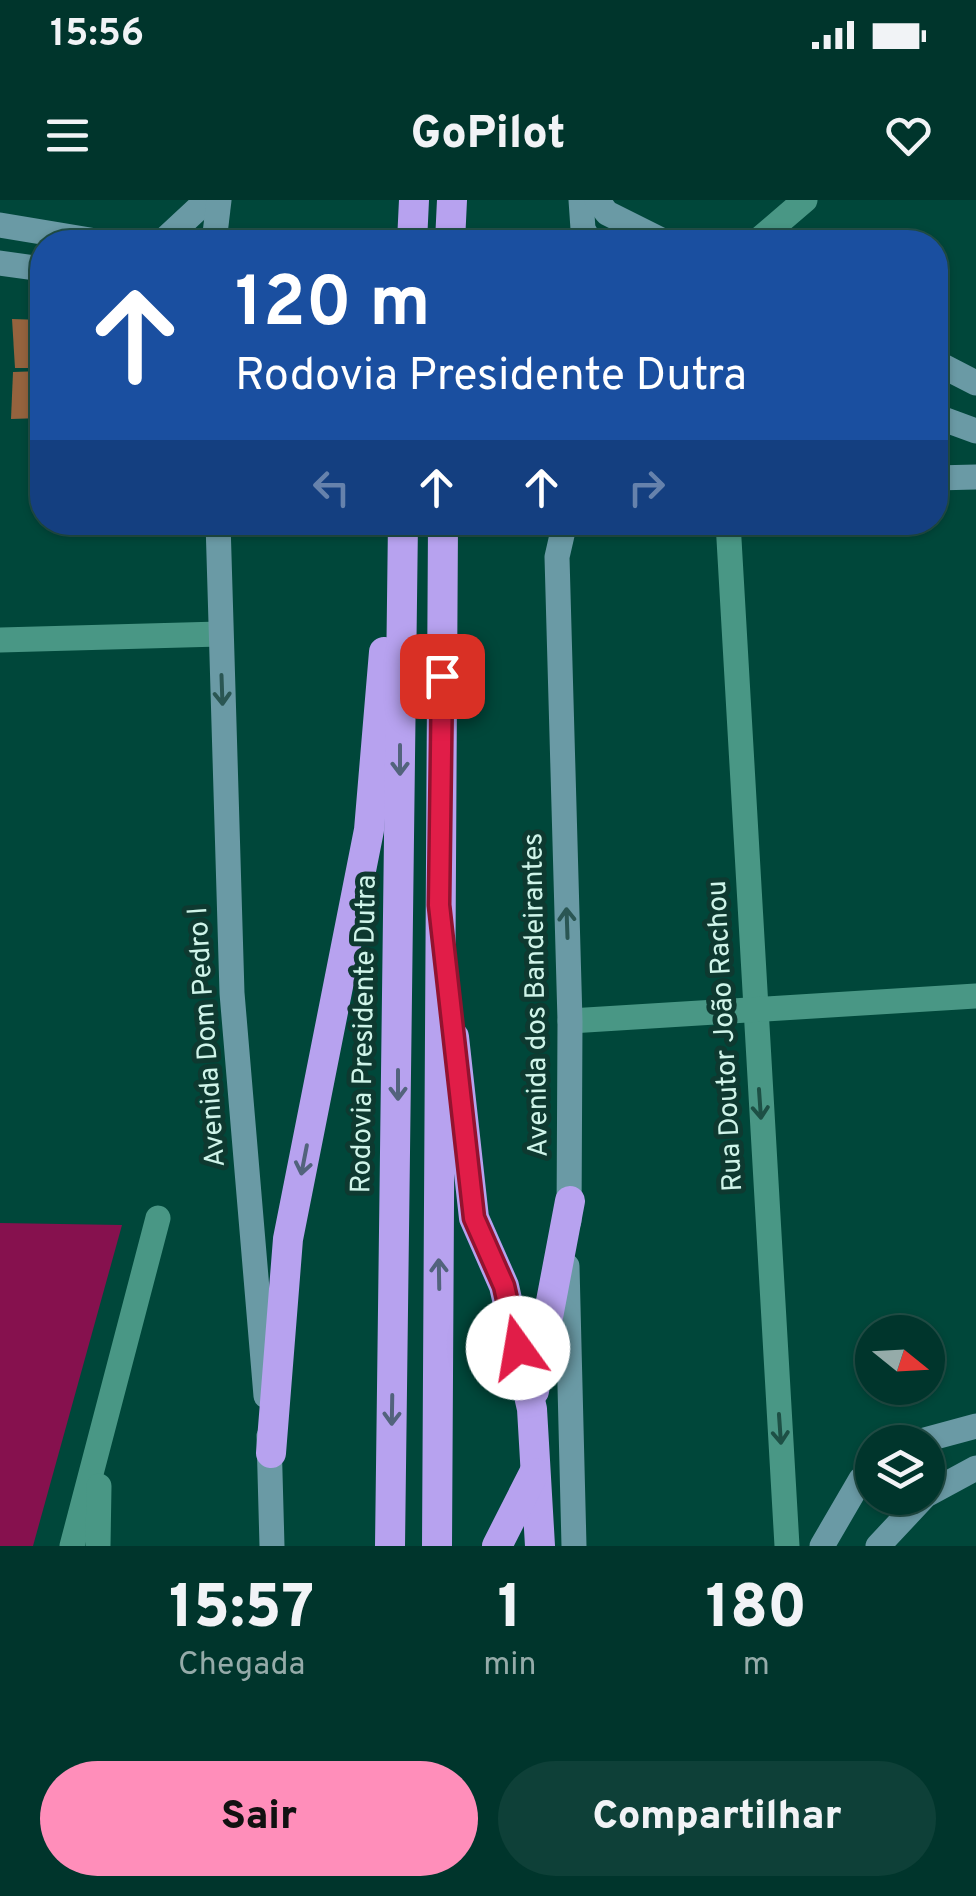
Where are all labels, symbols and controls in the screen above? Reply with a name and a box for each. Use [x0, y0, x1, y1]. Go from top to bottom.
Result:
text: 15:56 [50, 11, 144, 60]
text: GoPilot [411, 107, 565, 164]
icon: menu [40, 108, 95, 163]
icon: heart [881, 108, 936, 163]
text: 120 m [235, 262, 431, 351]
icon: ahead [70, 270, 200, 400]
text: Rodovia Presidente Dutra [235, 349, 747, 406]
icon: left [304, 460, 359, 515]
icon: ahead [409, 460, 464, 515]
icon: ahead [514, 460, 569, 515]
icon: right [619, 460, 674, 515]
pin [400, 634, 485, 719]
icon: arrive [415, 649, 470, 704]
one-way arrow [212, 673, 231, 705]
one-way arrow [390, 742, 410, 775]
street label: Avenida dos Bandeirantes [516, 832, 558, 1158]
street label: Rodovia Presidente Dutra [344, 874, 386, 1194]
street label: Rua Doutor João Rachou [700, 879, 752, 1193]
street label: Avenida Dom Pedro I [181, 906, 235, 1168]
one-way arrow [558, 908, 577, 940]
one-way arrow [388, 1068, 408, 1100]
one-way arrow [751, 1088, 770, 1120]
one-way arrow [294, 1143, 313, 1176]
one-way arrow [430, 1258, 448, 1290]
position arrow [466, 1296, 570, 1400]
north arrow [855, 1315, 945, 1405]
map controls [855, 1315, 945, 1515]
one-way arrow [382, 1393, 401, 1425]
one-way arrow [771, 1412, 790, 1444]
button: layers [855, 1425, 945, 1515]
text: 15:57 [169, 1573, 314, 1649]
text: 1 [498, 1573, 522, 1649]
text: 180 [706, 1573, 807, 1649]
text: Chegada [178, 1646, 305, 1686]
text: min [483, 1646, 536, 1686]
text: m [743, 1646, 770, 1686]
button: Sair [40, 1761, 478, 1876]
button: Compartilhar [498, 1761, 936, 1876]

